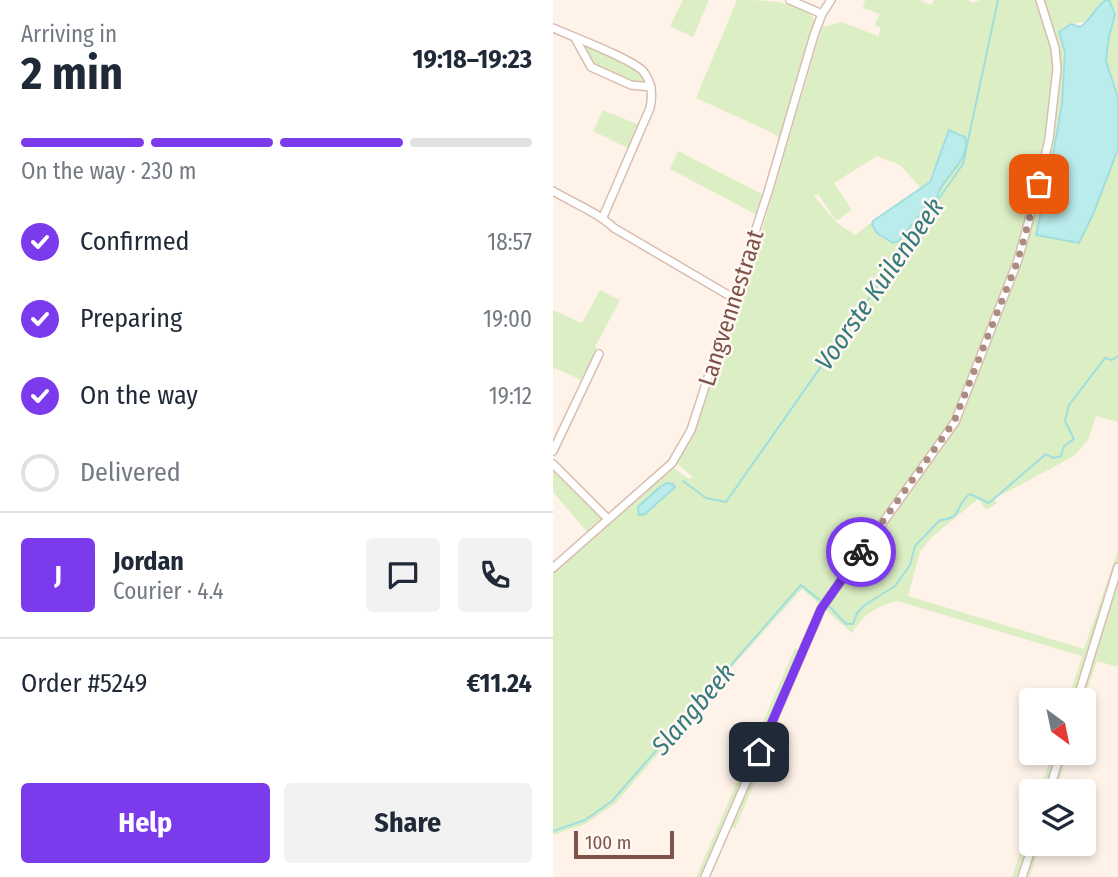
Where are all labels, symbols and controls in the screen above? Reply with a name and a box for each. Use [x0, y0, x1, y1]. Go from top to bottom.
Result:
text: Arriving in [21, 20, 117, 48]
text: 19:18–19:23 [413, 44, 532, 75]
text: 2 min [21, 46, 123, 101]
pin [1009, 154, 1069, 214]
text: On the way · 230 m [21, 157, 197, 185]
icon: bag [1020, 165, 1058, 203]
water label: Voorste Kuilenbeek [809, 192, 950, 376]
icon: check [21, 223, 59, 261]
text: Confirmed [80, 226, 190, 257]
street label: Langvennestraat [693, 226, 770, 390]
text: 18:57 [487, 228, 532, 256]
icon: check [21, 300, 59, 338]
text: Preparing [80, 303, 182, 334]
text: 19:00 [483, 305, 532, 333]
icon: check [21, 377, 59, 415]
text: On the way [80, 380, 198, 411]
text: 19:12 [489, 382, 532, 410]
text: Delivered [80, 457, 181, 488]
courier [826, 517, 896, 587]
icon: bike [842, 533, 880, 571]
button: chat [366, 538, 440, 612]
button: phone [458, 538, 532, 612]
text: Jordan [113, 546, 184, 577]
text: J [54, 560, 62, 591]
text: Courier · 4.4 [113, 577, 224, 605]
water label: Slangbeek [645, 657, 742, 762]
text: Order #5249 [21, 668, 147, 699]
text: €11.24 [466, 668, 532, 699]
north arrow [1019, 688, 1095, 765]
map controls [1019, 688, 1096, 856]
pin [729, 722, 789, 782]
icon: home [740, 733, 778, 771]
button: layers [1019, 779, 1096, 856]
button: Help [21, 783, 270, 863]
button: Share [284, 783, 532, 863]
scale bar [574, 828, 674, 860]
text: 100 m [585, 831, 631, 854]

